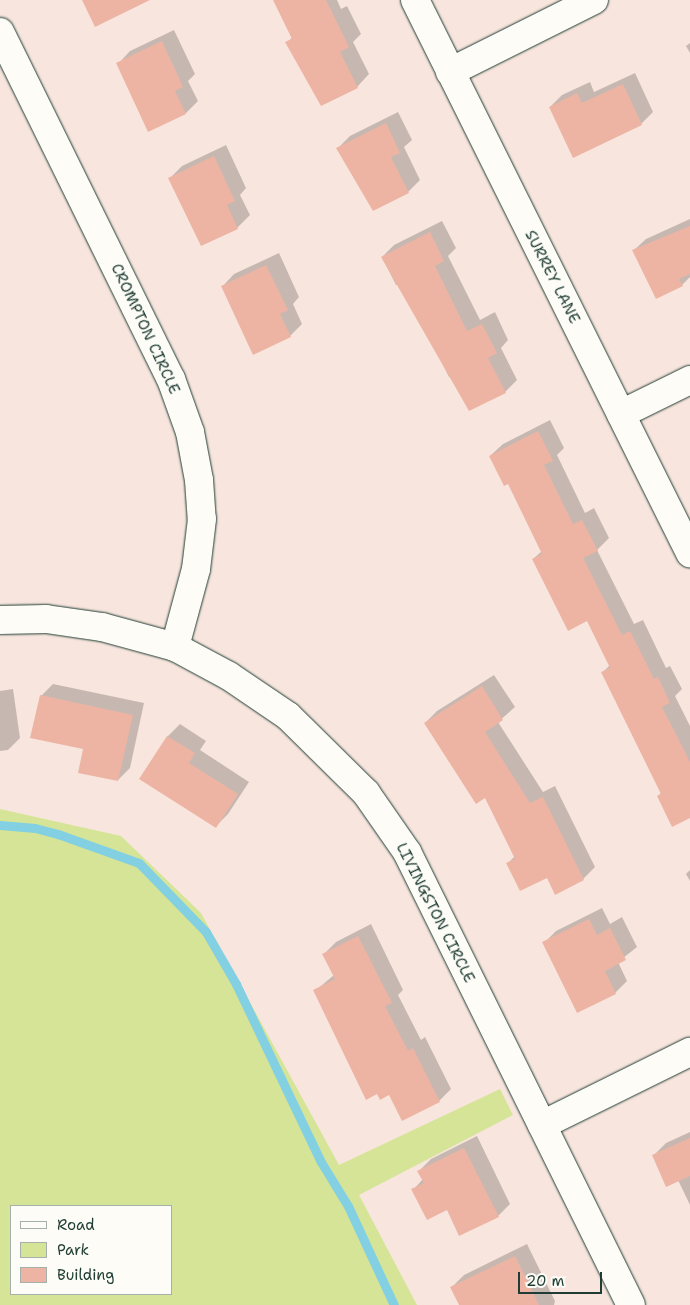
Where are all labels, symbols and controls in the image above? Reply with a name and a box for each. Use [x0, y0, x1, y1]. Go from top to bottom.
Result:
street label: SURREY LANE [521, 227, 583, 327]
street label: CROMPTON CIRCLE [107, 261, 183, 397]
street label: LIVINGSTON CIRCLE [392, 840, 478, 986]
legend [10, 1205, 172, 1295]
text: Road [57, 1215, 95, 1235]
text: Park [57, 1240, 89, 1260]
scale bar [520, 1262, 604, 1294]
text: Building [57, 1265, 114, 1285]
text: 20 m [526, 1271, 565, 1291]

